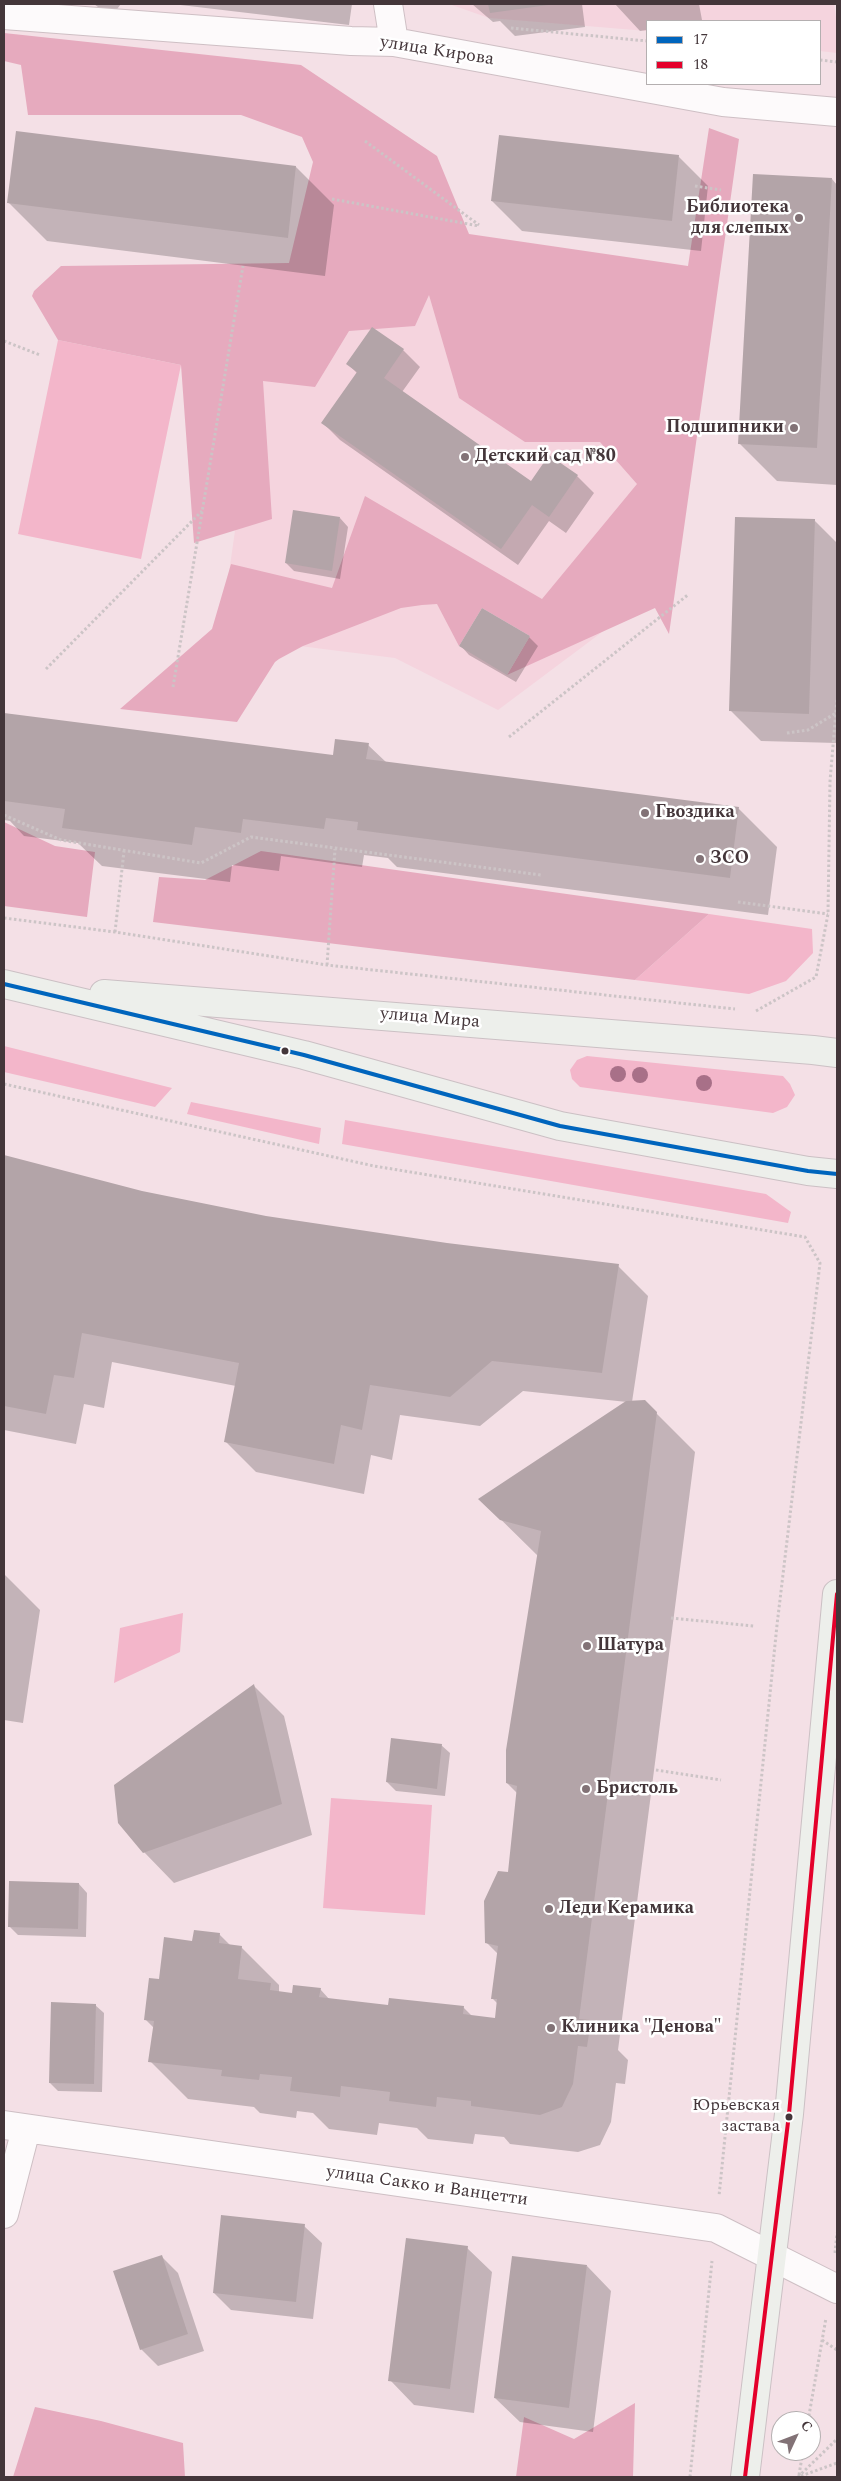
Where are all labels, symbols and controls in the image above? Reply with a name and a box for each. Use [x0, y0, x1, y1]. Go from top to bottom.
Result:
legend [646, 20, 821, 85]
text: 17 [693, 28, 708, 51]
street label: улица Кирова [378, 32, 496, 72]
text: 18 [693, 53, 708, 76]
place label: Библиотека для слепых [686, 197, 789, 240]
marker: Библиотека для слепых [793, 212, 805, 224]
place label: Подшипники [666, 417, 784, 439]
marker: Подшипники [788, 422, 800, 434]
place label: Детский сад №80 [475, 446, 616, 468]
marker: Детский сад №80 [459, 451, 471, 463]
place label: Гвоздика [655, 802, 735, 824]
marker: Гвоздика [639, 807, 651, 819]
place label: ЗСО [710, 848, 749, 870]
marker: ЗСО [694, 853, 706, 865]
street label: улица Мира [379, 1004, 481, 1034]
unlabelled marker [280, 1046, 290, 1056]
place label: Шатура [597, 1635, 664, 1657]
marker: Шатура [581, 1640, 593, 1652]
place label: Бристоль [596, 1778, 678, 1800]
marker: Бристоль [580, 1783, 592, 1795]
place label: Леди Керамика [559, 1898, 694, 1920]
marker: Леди Керамика [543, 1903, 555, 1915]
place label: Клиника "Денова" [561, 2017, 722, 2039]
marker: Клиника "Денова" [545, 2022, 557, 2034]
place label: Юрьевская застава [692, 2097, 780, 2137]
marker: Юрьевская застава [784, 2112, 794, 2122]
street label: улица Сакко и Ванцетти [325, 2162, 529, 2212]
north arrow [771, 2411, 821, 2461]
text: С [796, 2415, 818, 2437]

